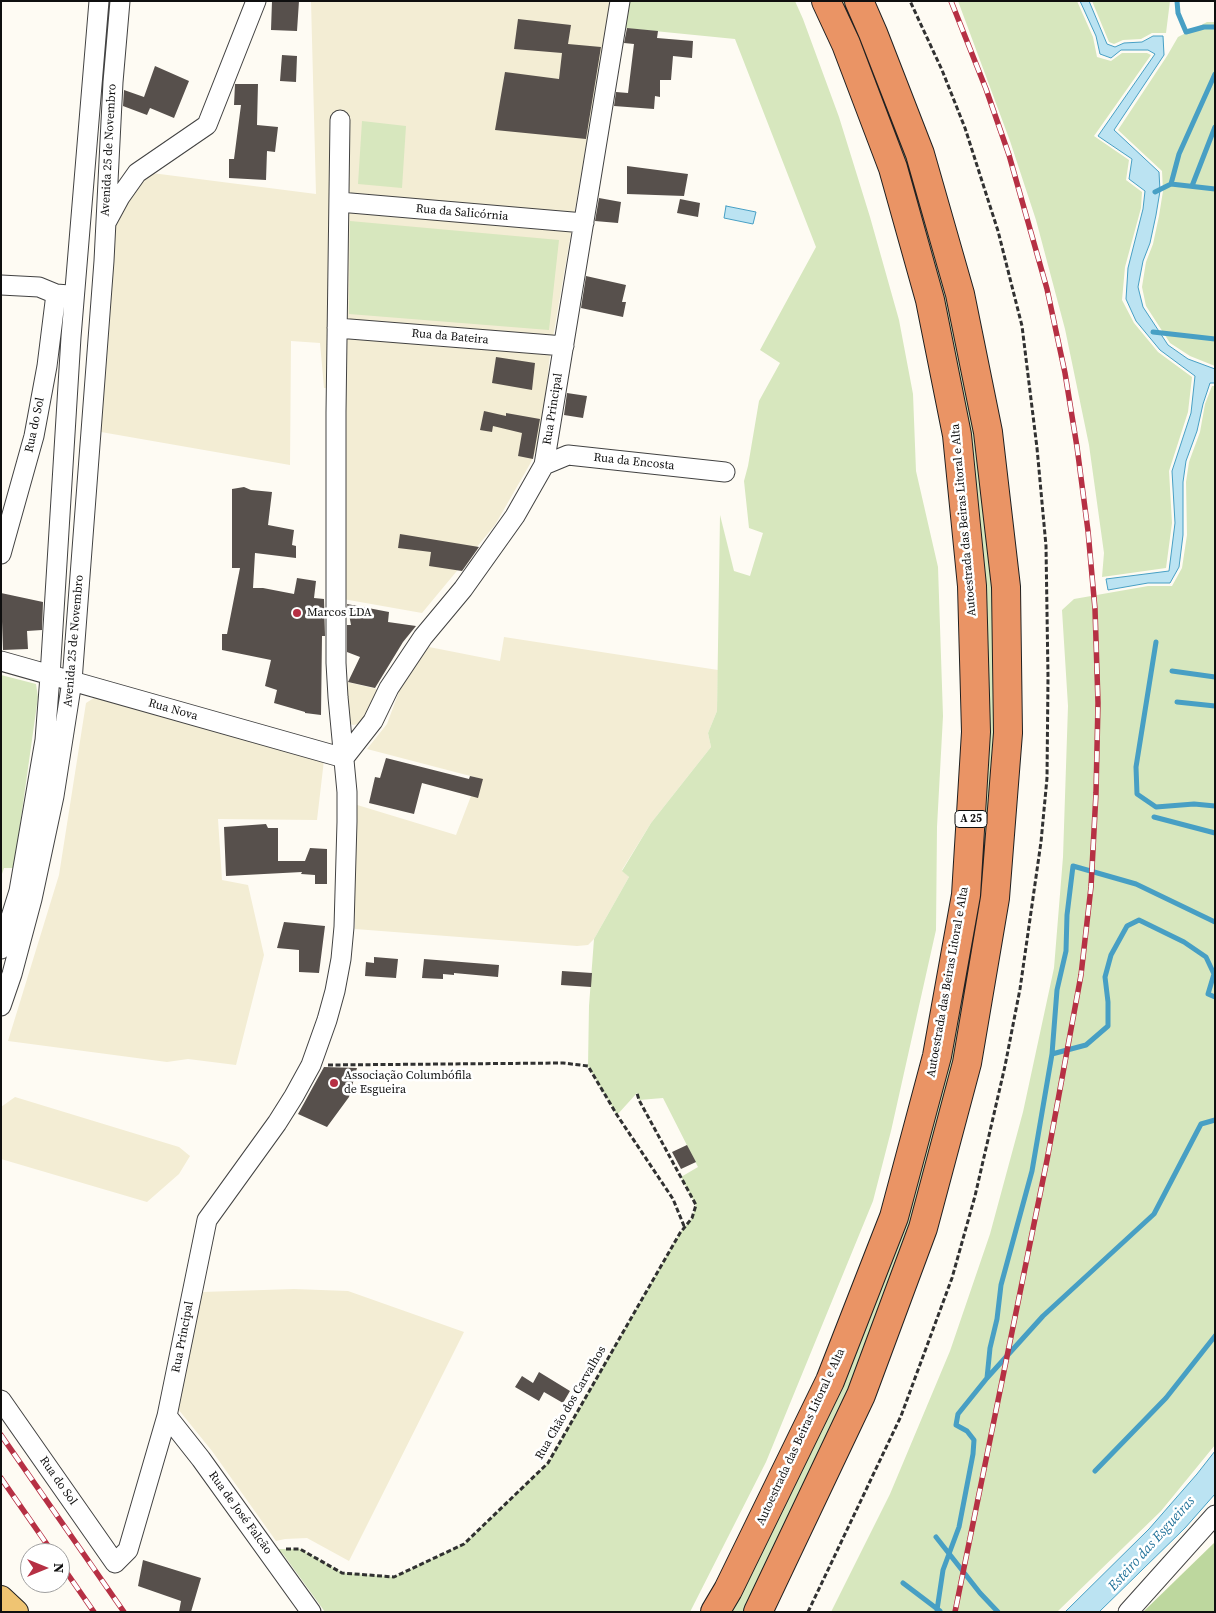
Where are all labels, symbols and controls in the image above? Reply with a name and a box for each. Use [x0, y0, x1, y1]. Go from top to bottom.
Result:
street label: Avenida 25 de Novembro [98, 83, 120, 217]
street label: Rua da Salicórnia [415, 202, 509, 224]
street label: Rua da Bateira [411, 326, 489, 348]
street label: Rua Principal [540, 372, 566, 446]
street label: Rua do Sol [22, 396, 48, 454]
street label: Autoestrada das Beiras Litoral e Alta [948, 423, 980, 617]
street label: Rua da Encosta [593, 451, 675, 473]
street label: Avenida 25 de Novembro [61, 574, 87, 708]
place label: Marcos LDA [307, 606, 372, 620]
marker: Marcos LDA [291, 607, 303, 619]
street label: Rua Nova [147, 696, 199, 724]
road number: A 25 [955, 811, 987, 828]
street label: Autoestrada das Beiras Litoral e Alta [924, 886, 972, 1078]
place label: Associação Columbófila de Esgueira [344, 1069, 472, 1097]
marker: Associação Columbófila de Esgueira [328, 1077, 340, 1089]
street label: Rua Principal [169, 1300, 197, 1374]
street label: Rua Chão dos Carvalhos [533, 1344, 609, 1462]
street label: Autoestrada das Beiras Litoral e Alta [754, 1346, 848, 1528]
street label: Rua do Sol [36, 1454, 80, 1508]
street label: Rua de José Falcão [205, 1469, 275, 1557]
water label: Esteiro das Esgueiras [1105, 1493, 1199, 1595]
north arrow [20, 1543, 70, 1593]
text: N [49, 1563, 69, 1573]

